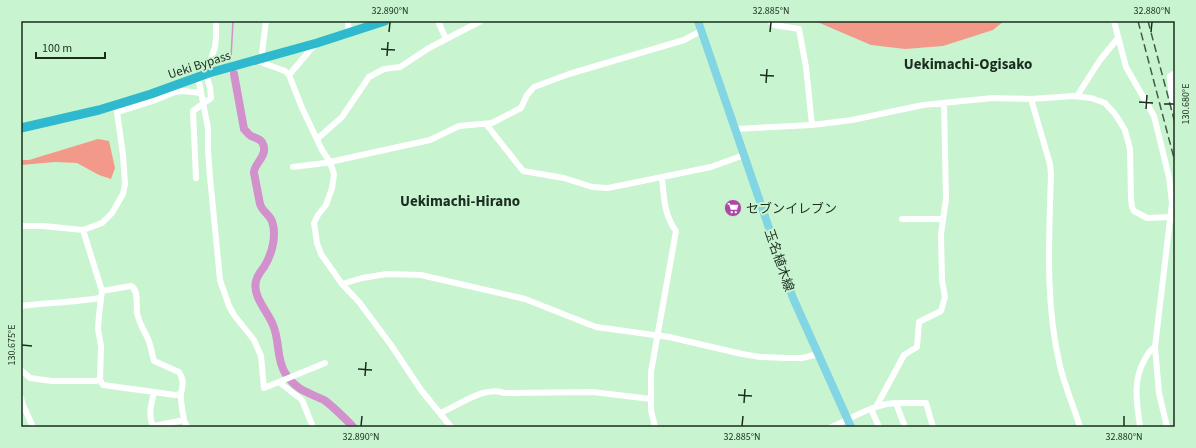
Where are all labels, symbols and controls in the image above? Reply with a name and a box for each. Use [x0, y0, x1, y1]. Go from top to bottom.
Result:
text: 32.890°N [371, 4, 409, 18]
text: 32.885°N [752, 4, 790, 18]
text: 32.880°N [1133, 4, 1171, 18]
scale bar [36, 34, 105, 60]
text: 100 m [42, 40, 72, 57]
street label: Ueki Bypass [166, 46, 234, 84]
district label: Uekimachi-Ogisako [904, 54, 1032, 75]
text: 130.680°E [1179, 84, 1193, 124]
district label: Uekimachi-Hirano [400, 191, 520, 212]
supermarket icon: セブンイレブン [723, 198, 743, 218]
place label: セブンイレブン [746, 200, 837, 218]
street label: 玉名植木線 [760, 227, 798, 294]
text: 130.675°E [5, 325, 19, 365]
text: 32.890°N [342, 430, 380, 444]
text: 32.885°N [723, 430, 761, 444]
text: 32.880°N [1105, 430, 1143, 444]

